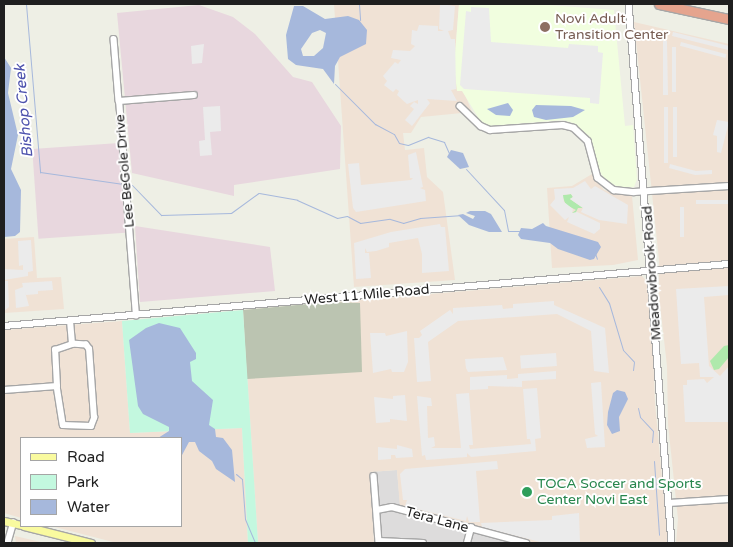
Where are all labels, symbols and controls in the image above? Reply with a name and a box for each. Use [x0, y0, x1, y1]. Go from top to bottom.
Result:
place label: Novi Adult Transition Center [555, 11, 668, 44]
marker: Novi Adult Transition Center [539, 21, 551, 33]
water label: Bishop Creek [11, 63, 37, 159]
street label: Lee BeGole Drive [112, 114, 138, 228]
street label: Meadowbrook Road [639, 205, 665, 341]
street label: West 11 Mile Road [304, 281, 430, 309]
legend [20, 437, 182, 527]
text: Road [67, 448, 105, 466]
text: Park [67, 473, 99, 491]
place label: TOCA Soccer and Sports Center Novi East [537, 476, 701, 508]
marker: TOCA Soccer and Sports Center Novi East [521, 486, 533, 498]
text: Water [67, 498, 110, 516]
street label: Tera Lane [404, 503, 470, 537]

